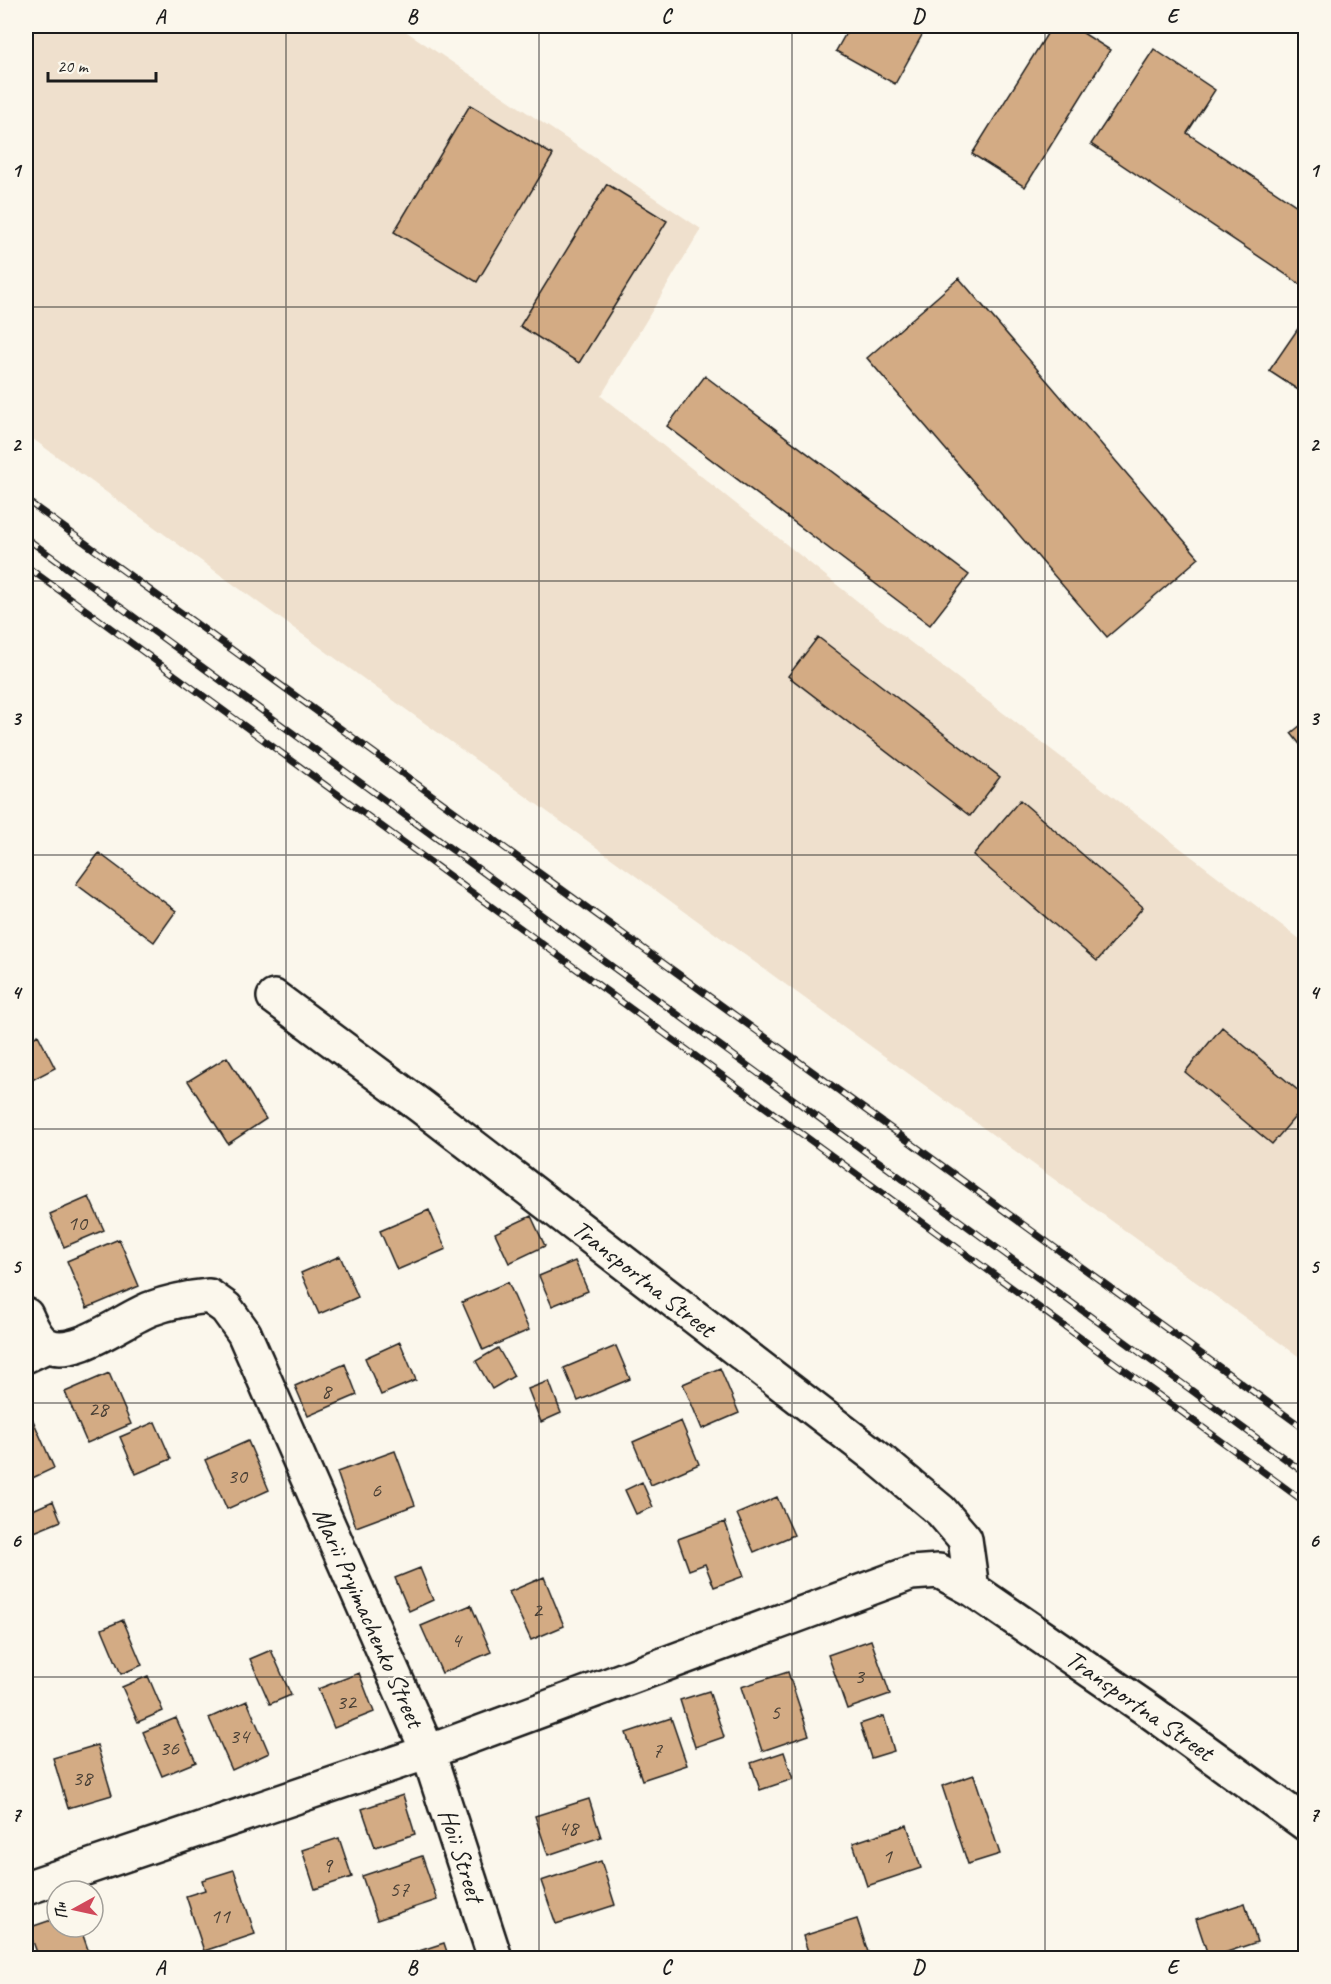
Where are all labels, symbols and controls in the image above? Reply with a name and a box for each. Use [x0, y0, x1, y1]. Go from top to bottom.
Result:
text: A [155, 4, 167, 29]
text: B [407, 4, 419, 29]
text: C [661, 4, 673, 29]
text: D [912, 4, 926, 29]
text: E [1167, 4, 1181, 29]
scale bar [48, 45, 156, 83]
text: 20 m [57, 55, 90, 77]
text: 1 [12, 158, 23, 183]
text: 1 [1310, 158, 1321, 183]
text: 2 [12, 432, 23, 457]
text: 2 [1310, 432, 1321, 457]
text: 3 [12, 706, 23, 731]
text: 3 [1310, 706, 1321, 731]
text: 4 [12, 980, 24, 1005]
text: 4 [1310, 980, 1322, 1005]
house number: 10 [67, 1209, 89, 1237]
street label: Transportna Street [565, 1212, 724, 1346]
text: 5 [12, 1254, 23, 1279]
text: 5 [1310, 1254, 1321, 1279]
house number: 8 [321, 1377, 333, 1405]
house number: 28 [88, 1395, 110, 1423]
house number: 30 [227, 1462, 249, 1490]
house number: 6 [371, 1476, 382, 1504]
street label: Marii Pryimachenko Street [305, 1502, 433, 1735]
text: 6 [11, 1528, 22, 1553]
text: 6 [1309, 1528, 1320, 1553]
house number: 2 [532, 1596, 544, 1624]
house number: 4 [451, 1626, 463, 1654]
street label: Transportna Street [1060, 1642, 1222, 1770]
house number: 3 [854, 1662, 866, 1690]
house number: 32 [336, 1688, 358, 1716]
house number: 5 [770, 1698, 781, 1726]
house number: 34 [229, 1722, 251, 1750]
house number: 36 [159, 1734, 180, 1762]
house number: 7 [652, 1736, 663, 1764]
house number: 38 [72, 1764, 94, 1792]
text: 7 [12, 1802, 23, 1827]
text: 7 [1310, 1802, 1321, 1827]
street label: Hoii Street [431, 1804, 493, 1909]
house number: 48 [558, 1814, 580, 1842]
house number: 1 [882, 1842, 893, 1870]
house number: 9 [322, 1851, 334, 1879]
house number: 57 [389, 1875, 410, 1903]
north arrow [45, 1879, 105, 1939]
text: Пн [50, 1900, 72, 1921]
house number: 11 [210, 1902, 231, 1930]
text: A [155, 1955, 167, 1980]
text: B [407, 1955, 419, 1980]
text: C [661, 1955, 673, 1980]
text: D [912, 1955, 926, 1980]
text: E [1167, 1955, 1181, 1980]

